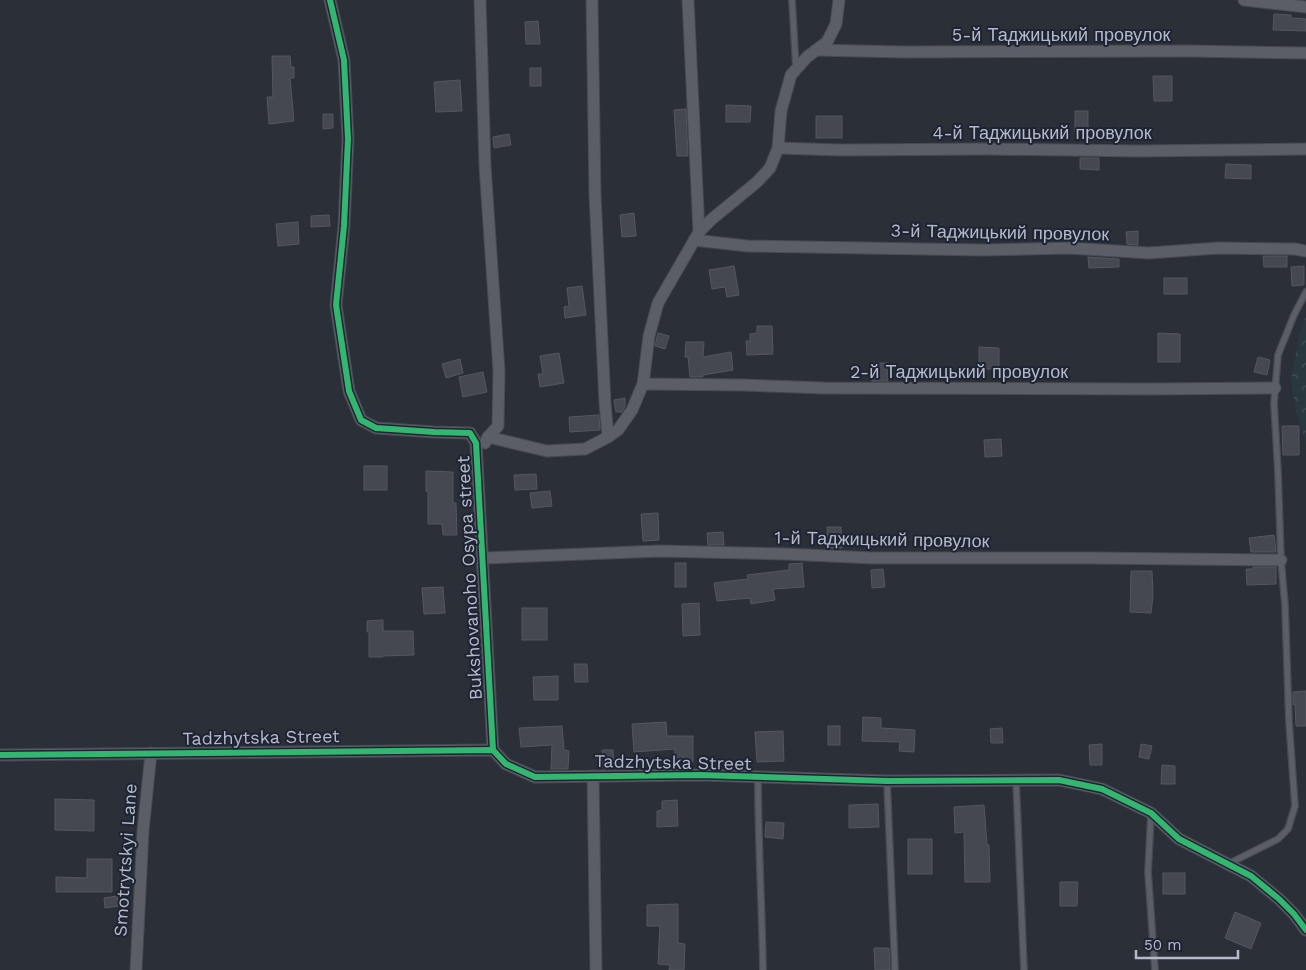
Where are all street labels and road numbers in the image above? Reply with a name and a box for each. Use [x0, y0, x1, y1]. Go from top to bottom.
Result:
street label: 5-й Таджицький провулок [952, 24, 1170, 45]
street label: 4-й Таджицький провулок [932, 122, 1152, 143]
street label: 3-й Таджицький провулок [891, 220, 1110, 244]
street label: 2-й Таджицький провулок [850, 361, 1068, 382]
street label: Bukshovanoho Osypa street [452, 455, 486, 701]
street label: 1-й Таджицький провулок [774, 527, 990, 551]
street label: Tadzhytska Street [182, 725, 340, 749]
street label: Tadzhytska Street [594, 750, 752, 774]
street label: Smotrytskyi Lane [109, 783, 141, 937]

